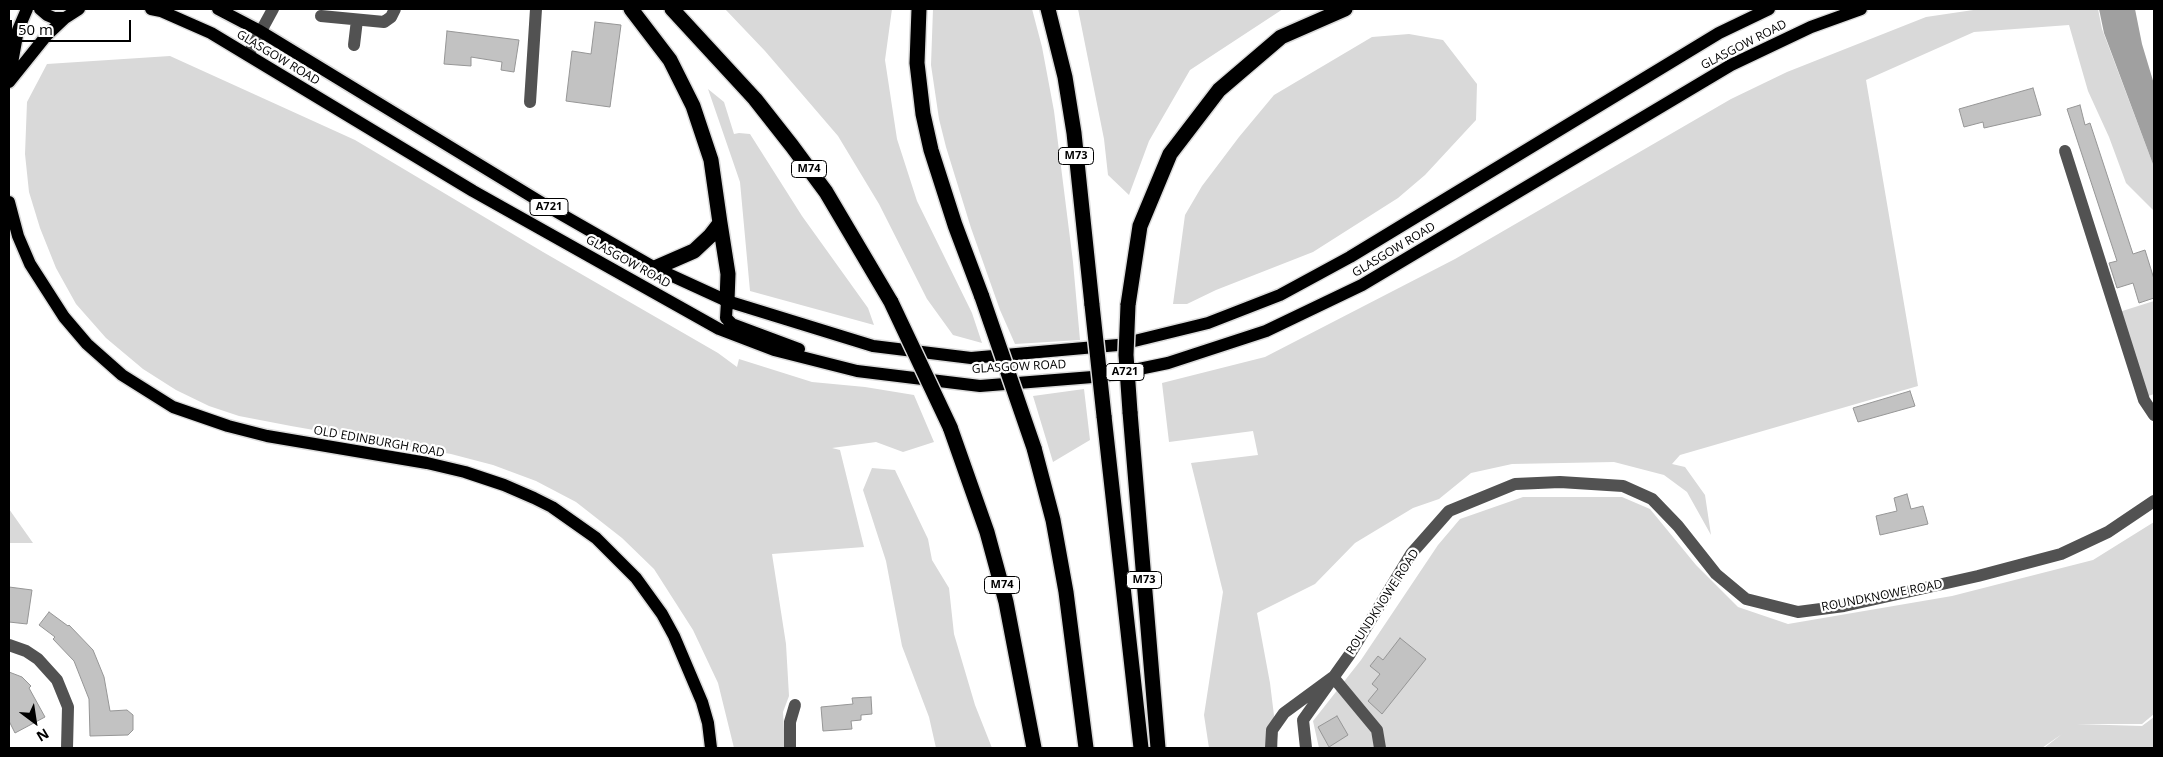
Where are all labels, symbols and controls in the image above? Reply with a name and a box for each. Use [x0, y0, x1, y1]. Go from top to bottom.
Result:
scale bar [12, 10, 134, 42]
street label: GLASGOW ROAD [1699, 17, 1789, 73]
text: 50 m [18, 19, 53, 39]
street label: GLASGOW ROAD [234, 28, 322, 88]
road number: M73 [1058, 148, 1094, 164]
road number: M74 [792, 160, 826, 178]
road number: A721 [530, 198, 568, 216]
street label: GLASGOW ROAD [1350, 220, 1438, 280]
street label: GLASGOW ROAD [583, 233, 673, 291]
street label: GLASGOW ROAD [971, 357, 1067, 377]
road number: A721 [1106, 364, 1144, 381]
street label: OLD EDINBURGH ROAD [312, 423, 446, 461]
street label: ROUNDKNOWE ROAD [1344, 547, 1422, 657]
road number: M73 [1126, 572, 1162, 588]
road number: M74 [984, 576, 1020, 594]
street label: ROUNDKNOWE ROAD [1820, 577, 1944, 615]
north arrow [10, 697, 60, 747]
text: N [33, 724, 53, 746]

